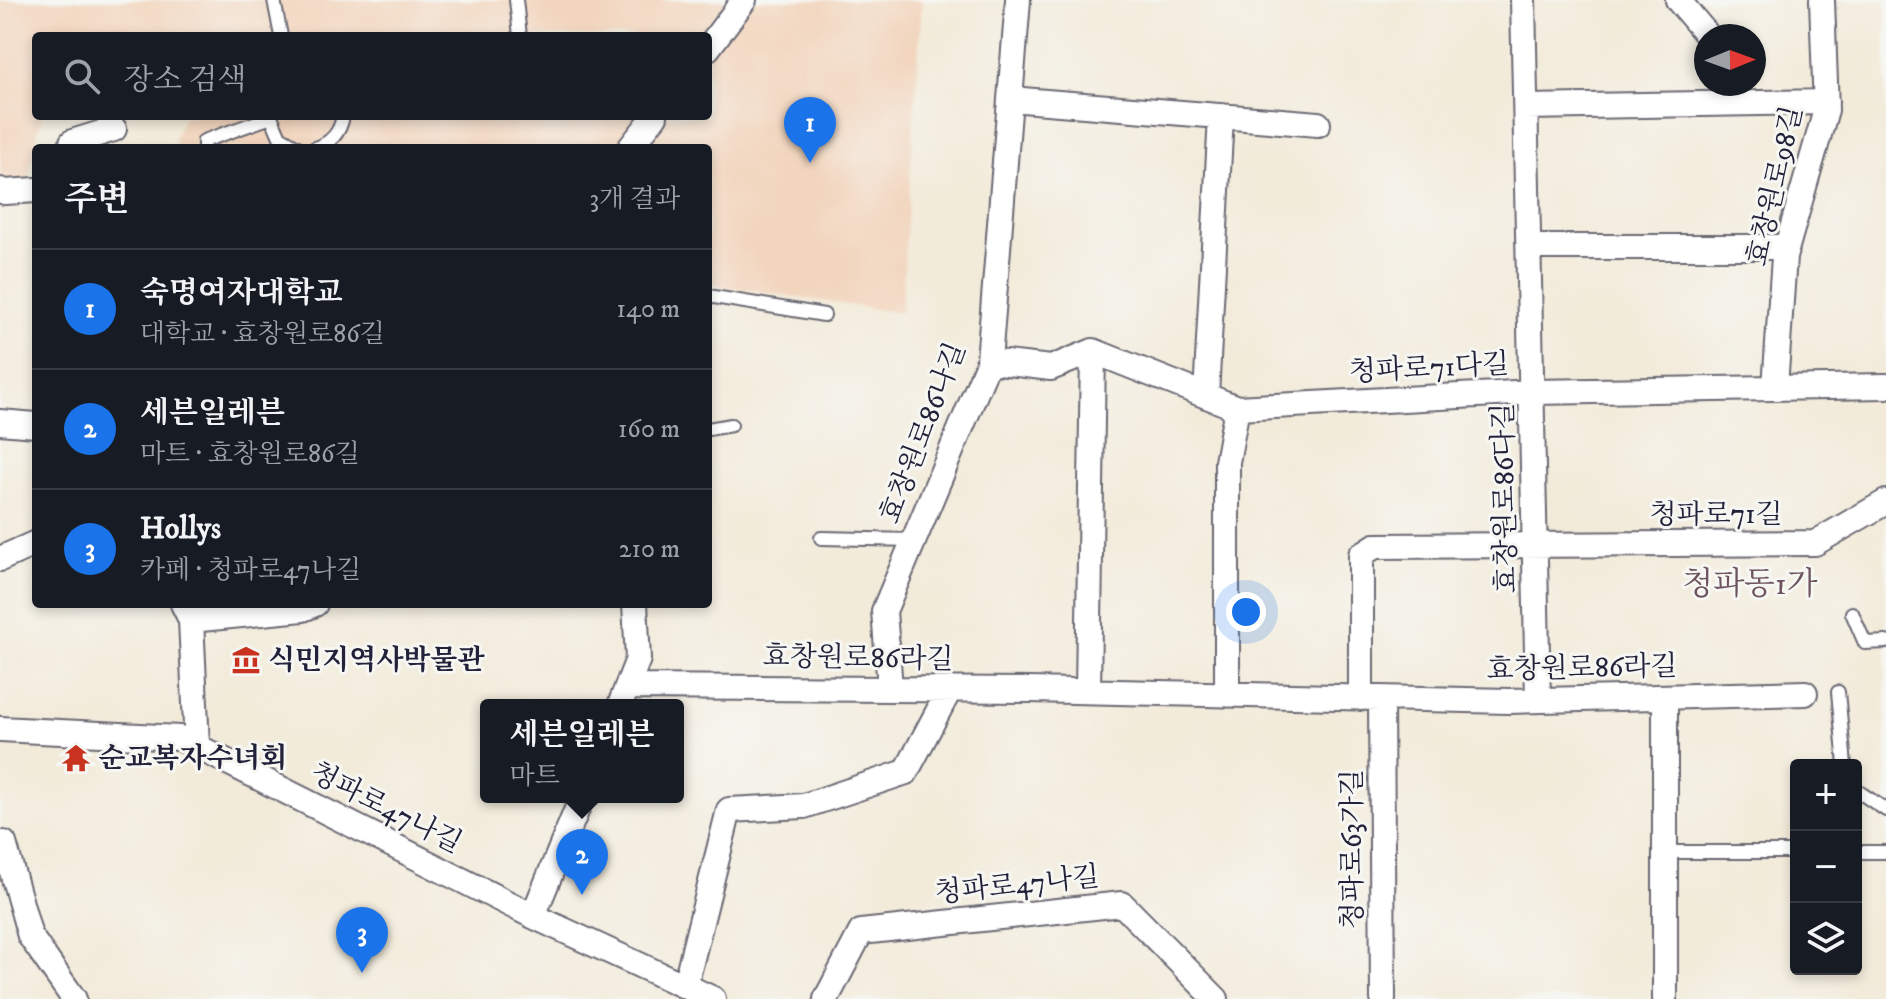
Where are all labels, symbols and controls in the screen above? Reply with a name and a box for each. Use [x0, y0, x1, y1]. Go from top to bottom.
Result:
north arrow [1694, 24, 1766, 96]
search box [32, 32, 712, 120]
icon: search [60, 54, 104, 98]
text: 장소 검색 [124, 62, 246, 99]
pin: 1 [784, 97, 836, 163]
street label: 효창원로98길 [1740, 103, 1810, 269]
text: 주변 [64, 179, 130, 221]
text: 3개 결과 [589, 183, 680, 216]
text: 숙명여자대학교 [140, 275, 343, 312]
text: 1 [85, 293, 95, 326]
text: 140 m [616, 293, 680, 326]
text: 대학교 · 효창원로86길 [140, 318, 385, 351]
street label: 효창원로86나길 [872, 338, 974, 528]
street label: 청파로71다길 [1348, 346, 1510, 390]
text: 세븐일레븐 [140, 395, 285, 432]
street label: 효창원로86다길 [1486, 402, 1524, 594]
text: 2 [84, 413, 96, 446]
text: 160 m [618, 413, 680, 446]
text: 마트 · 효창원로86길 [140, 438, 360, 471]
street label: 청파로71길 [1649, 497, 1783, 532]
text: Hollys [140, 511, 221, 548]
text: 3 [85, 533, 95, 566]
text: 210 m [619, 533, 680, 566]
text: 카페 · 청파로47나길 [140, 554, 361, 587]
district label: 청파동1가 [1682, 565, 1818, 605]
your location [1226, 592, 1266, 632]
street label: 효창원로86라길 [762, 639, 954, 677]
place label: 식민지역사박물관 [268, 643, 485, 678]
museum icon: 식민지역사박물관 [231, 645, 261, 675]
street label: 효창원로86라길 [1486, 649, 1678, 687]
popup [480, 699, 684, 803]
text: 세븐일레븐 [510, 717, 654, 754]
place label: 순교복자수녀회 [98, 741, 287, 776]
temple icon: 순교복자수녀회 [61, 743, 91, 773]
street label: 청파로47나길 [304, 755, 468, 861]
map controls [1790, 759, 1862, 975]
button: + [1790, 759, 1862, 831]
text: 마트 [510, 760, 560, 793]
street label: 청파로63가길 [1335, 769, 1370, 929]
pin: 2 [556, 829, 608, 895]
button: − [1790, 831, 1862, 903]
street label: 청파로47나길 [933, 859, 1101, 911]
button: layers [1790, 903, 1862, 975]
pin: 3 [336, 907, 388, 973]

